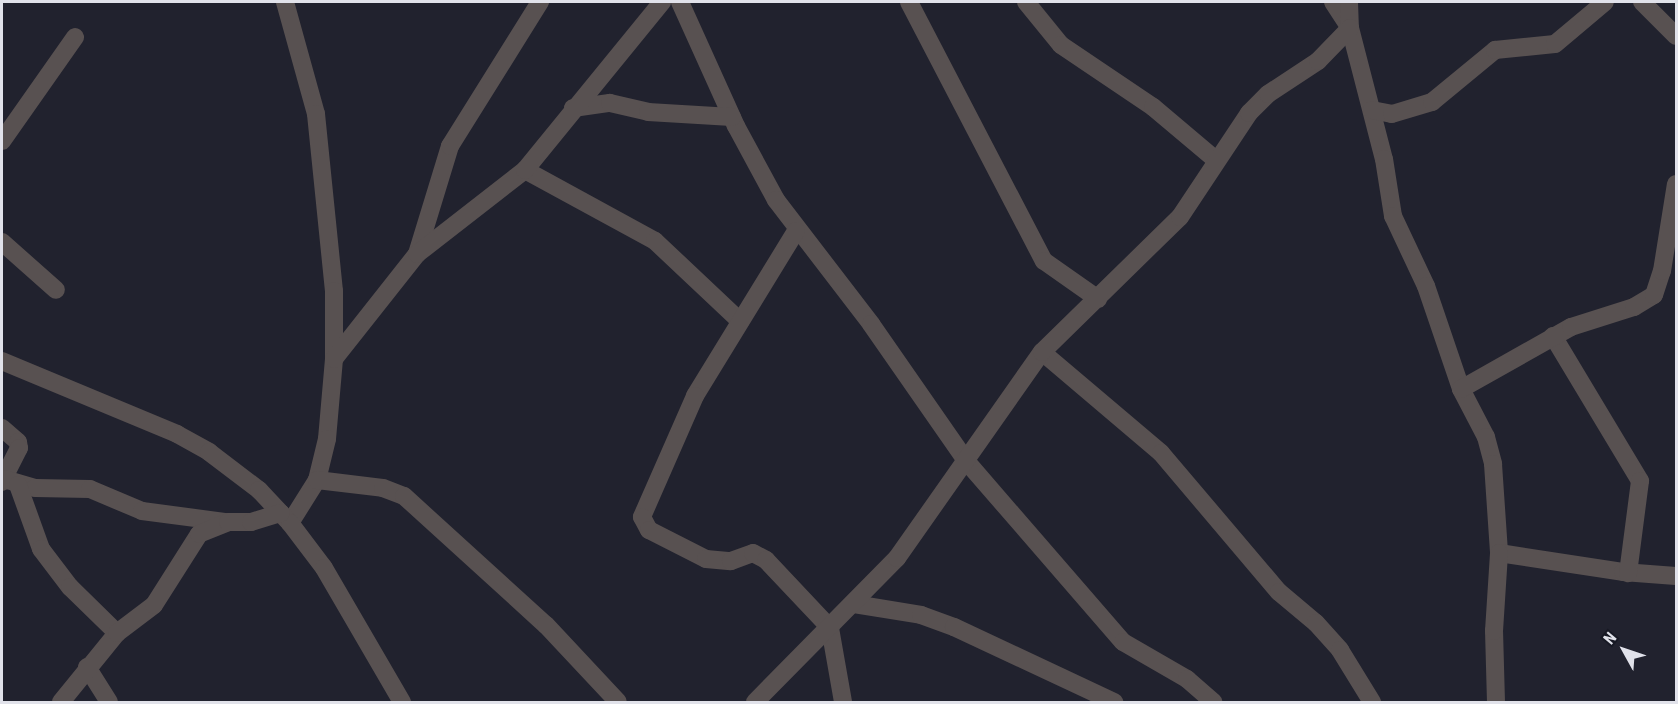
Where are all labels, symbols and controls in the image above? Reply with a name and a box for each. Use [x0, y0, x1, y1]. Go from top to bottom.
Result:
north arrow [1594, 620, 1654, 680]
text: N [1599, 628, 1620, 648]

